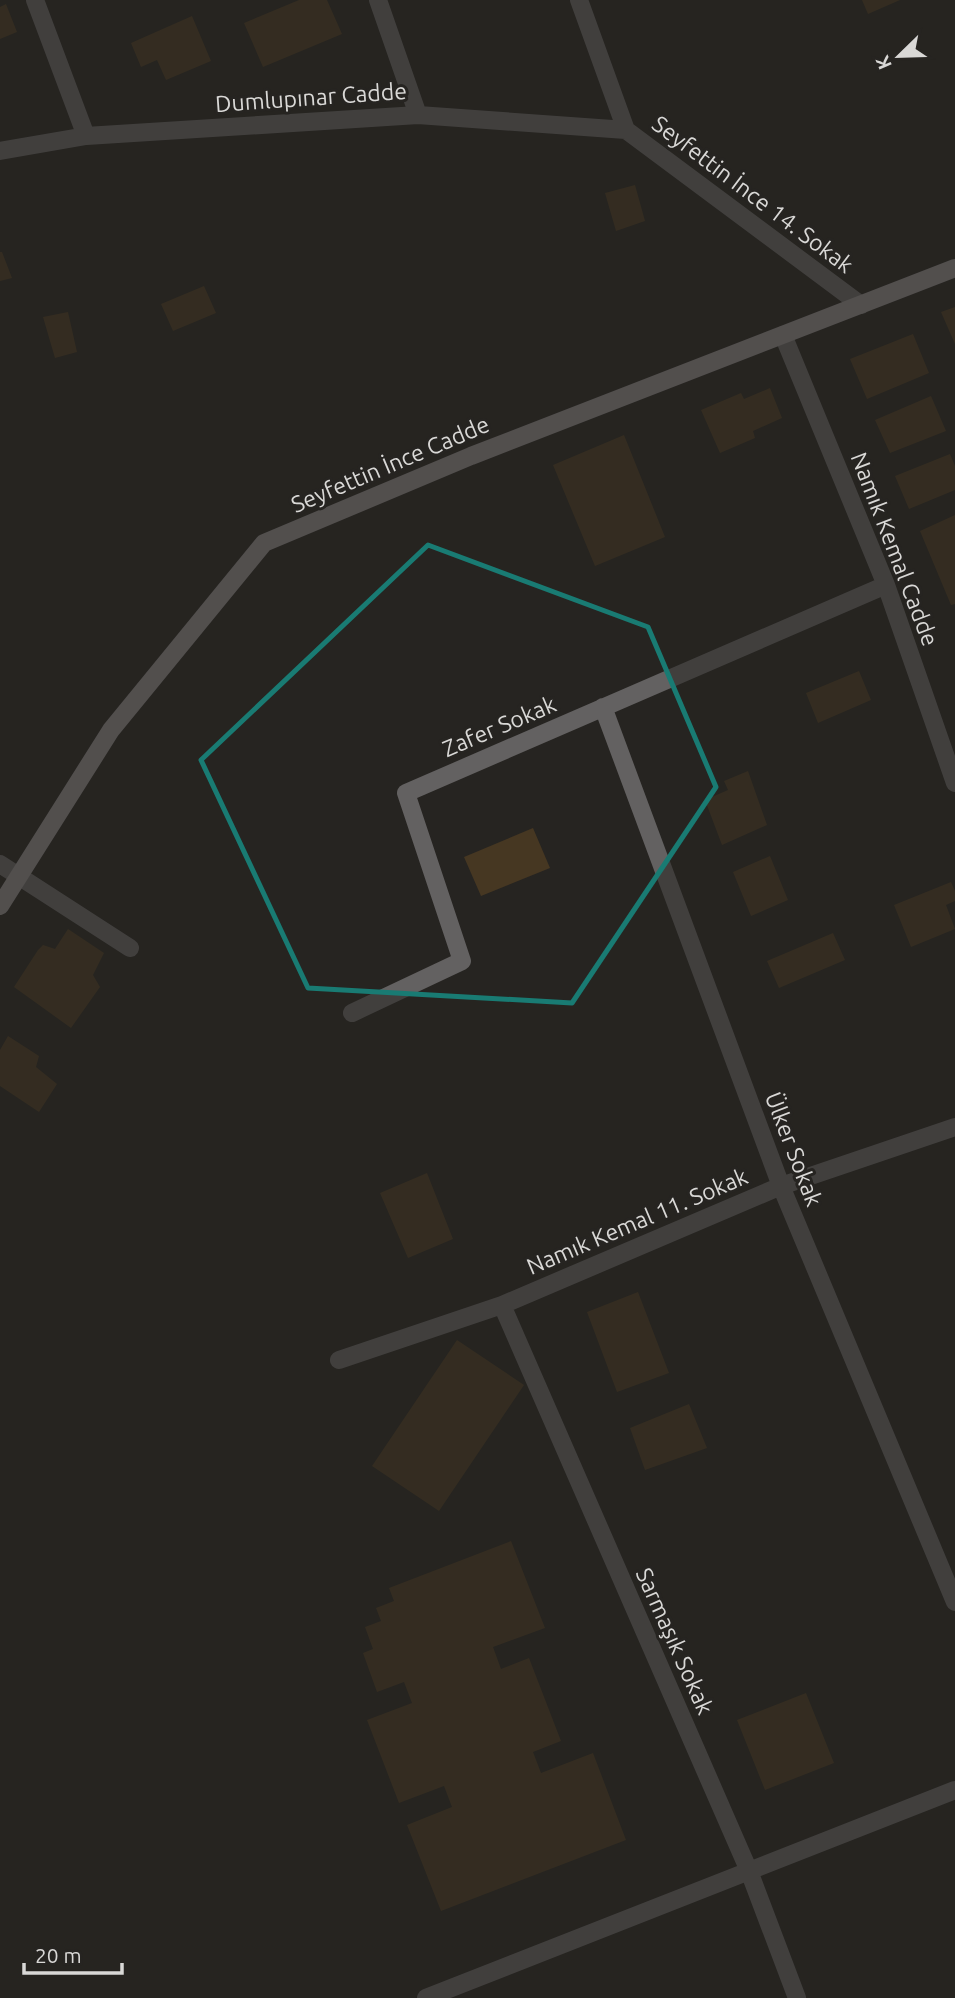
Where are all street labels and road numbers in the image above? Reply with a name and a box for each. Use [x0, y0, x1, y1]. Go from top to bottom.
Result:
street label: Dumlupınar Cadde [214, 78, 408, 116]
street label: Seyfettin İnce 14. Sokak [648, 110, 858, 278]
street label: Seyfettin İnce Cadde [287, 411, 493, 517]
street label: Namık Kemal Cadde [847, 449, 943, 649]
street label: Zafer Sokak [439, 691, 560, 761]
street label: Ülker Sokak [761, 1088, 827, 1210]
street label: Namık Kemal 11. Sokak [523, 1163, 751, 1279]
street label: Sarmaşık Sokak [632, 1564, 719, 1718]

